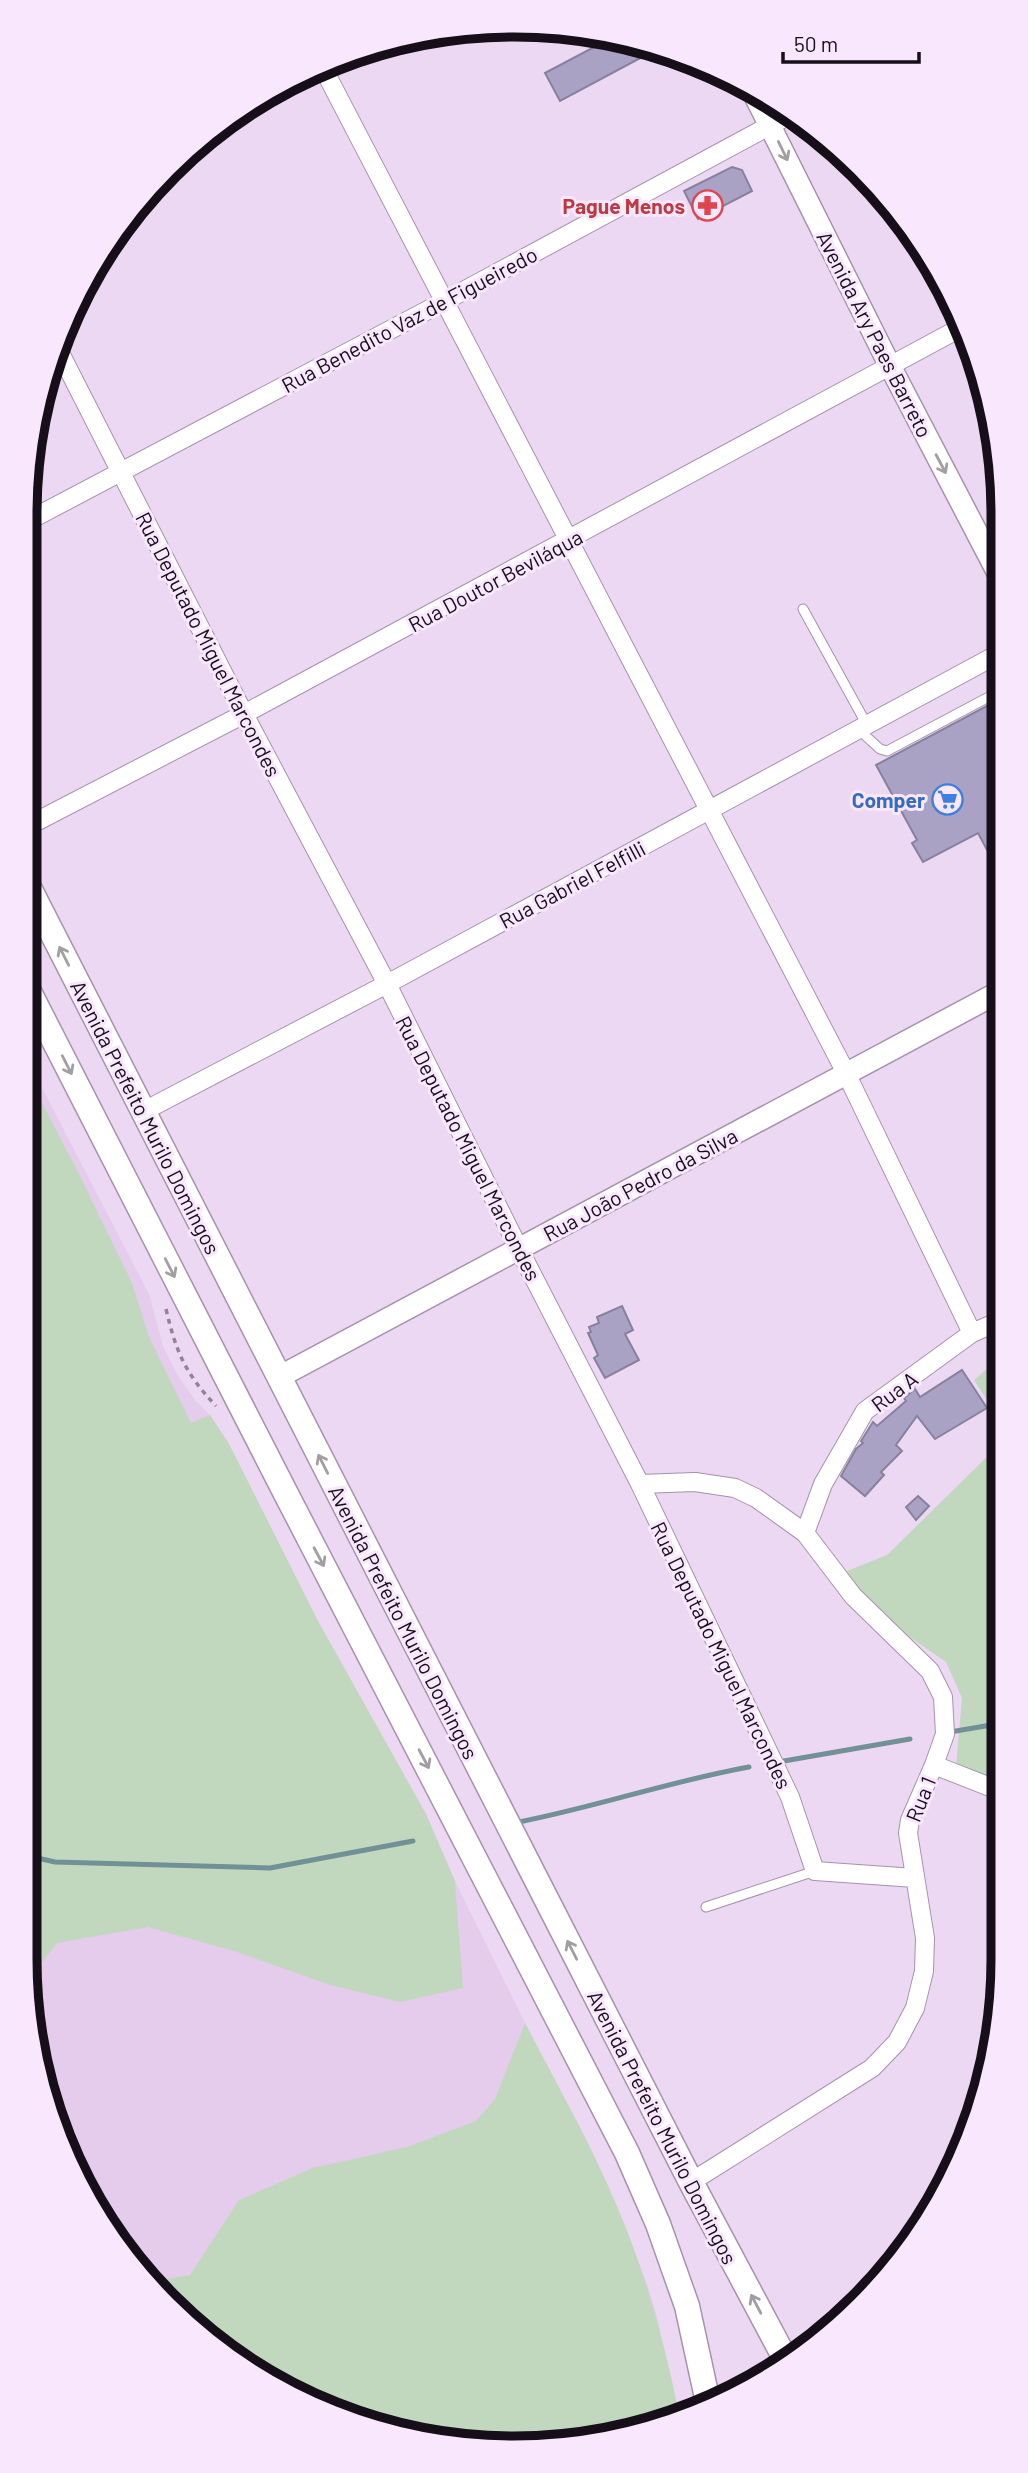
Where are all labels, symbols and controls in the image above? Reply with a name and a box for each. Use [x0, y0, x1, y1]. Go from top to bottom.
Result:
scale bar [783, 21, 920, 65]
text: 50 m [794, 31, 838, 56]
one-way arrow [777, 140, 791, 161]
pharmacy icon: Pague Menos [691, 188, 725, 222]
place label: Pague Menos [563, 193, 685, 218]
street label: Avenida Ary Paes Barreto [812, 227, 938, 441]
street label: Rua Benedito Vaz de Figueiredo [277, 241, 541, 397]
one-way arrow [934, 453, 948, 474]
street label: Rua Deputado Miguel Marcondes [131, 507, 287, 781]
street label: Rua Doutor Beviláqua [404, 523, 586, 637]
supermarket icon: Comper [931, 782, 965, 816]
place label: Comper [852, 787, 925, 812]
street label: Rua Gabriel Felfilli [495, 835, 649, 933]
one-way arrow [57, 946, 70, 967]
street label: Avenida Prefeito Murilo Domingos [66, 976, 226, 1258]
street label: Rua Deputado Miguel Marcondes [391, 1011, 547, 1285]
one-way arrow [60, 1054, 74, 1075]
street label: Rua João Pedro da Silva [539, 1122, 741, 1246]
one-way arrow [164, 1257, 177, 1278]
street label: Rua A [866, 1365, 922, 1417]
one-way arrow [316, 1454, 330, 1475]
street label: Avenida Prefeito Murilo Domingos [324, 1481, 484, 1763]
street label: Rua Deputado Miguel Marcondes [646, 1517, 798, 1793]
one-way arrow [312, 1546, 326, 1567]
one-way arrow [417, 1748, 431, 1769]
street label: Rua 1 [900, 1773, 940, 1825]
one-way arrow [565, 1940, 579, 1961]
street label: Avenida Prefeito Murilo Domingos [583, 1986, 743, 2268]
one-way arrow [748, 2294, 762, 2315]

